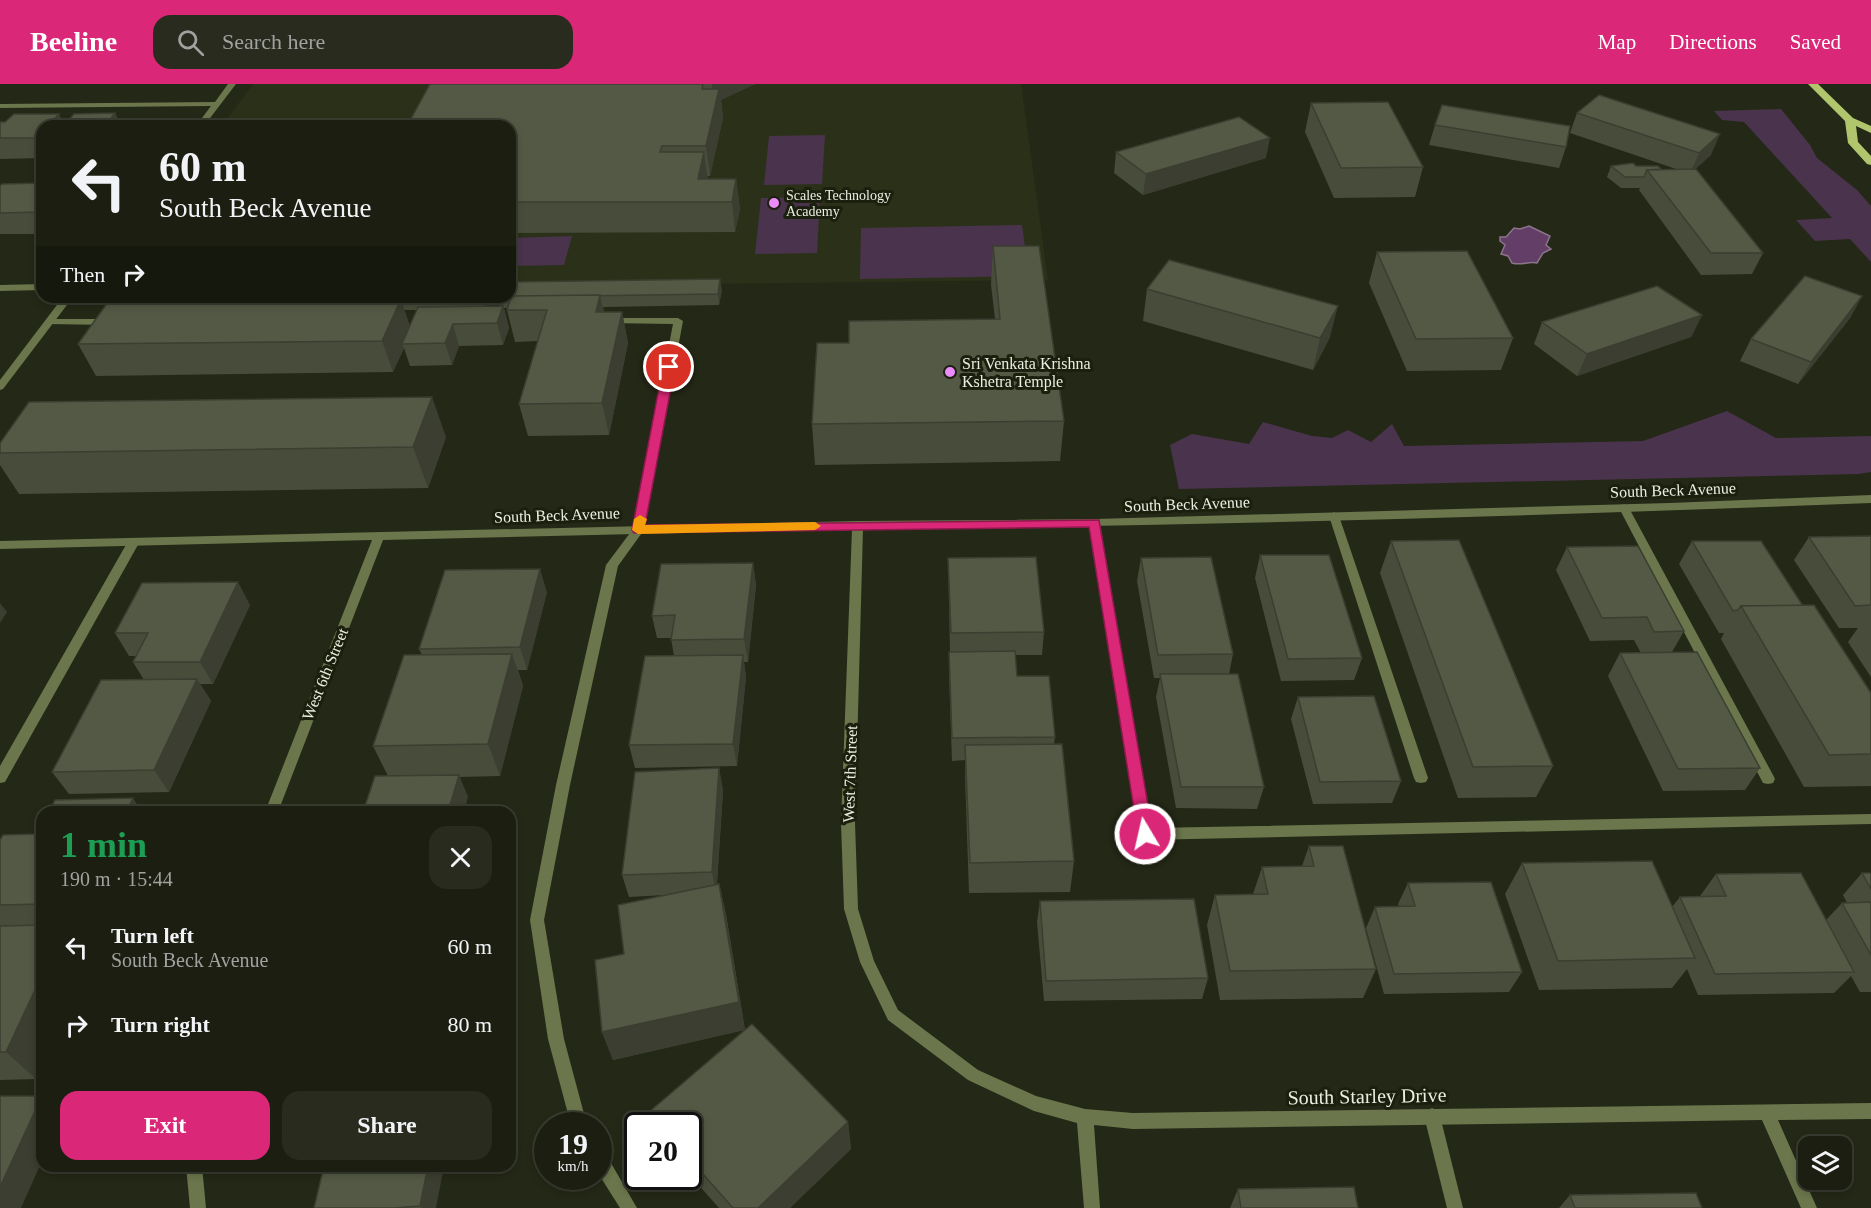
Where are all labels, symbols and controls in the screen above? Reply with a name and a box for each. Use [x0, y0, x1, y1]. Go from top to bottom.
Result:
search box [153, 15, 573, 69]
text: Beeline [30, 26, 117, 57]
icon: search [174, 26, 207, 59]
text: Search here [222, 29, 325, 54]
text: Map [1598, 30, 1636, 54]
text: Directions [1669, 30, 1757, 54]
text: Saved [1790, 30, 1841, 54]
icon: left [60, 144, 138, 222]
text: 60 m [159, 144, 247, 190]
place label: Scales Technology Academy [786, 188, 891, 219]
text: South Beck Avenue [159, 193, 371, 223]
marker: Scales Technology Academy [767, 196, 781, 210]
icon: right [117, 258, 150, 291]
text: Then [60, 262, 105, 287]
pin [643, 341, 694, 392]
icon: arrive [652, 350, 685, 383]
place label: Sri Venkata Krishna Kshetra Temple [962, 355, 1091, 391]
marker: Sri Venkata Krishna Kshetra Temple [943, 365, 957, 379]
street label: South Beck Avenue [1610, 479, 1736, 501]
street label: South Beck Avenue [1124, 493, 1250, 515]
street label: South Beck Avenue [494, 504, 620, 526]
street label: West 6th Street [299, 625, 351, 722]
street label: West 7th Street [840, 724, 860, 823]
position arrow [1113, 802, 1177, 866]
text: 1 min [60, 825, 147, 865]
button: close [429, 826, 492, 889]
text: 190 m · 15:44 [60, 868, 173, 890]
text: Turn left [111, 923, 194, 948]
icon: left [60, 931, 93, 964]
text: 60 m [447, 934, 492, 959]
text: South Beck Avenue [111, 949, 268, 971]
icon: right [60, 1009, 93, 1042]
text: Turn right [111, 1012, 210, 1037]
text: 80 m [447, 1012, 492, 1037]
street label: South Starley Drive [1287, 1084, 1447, 1109]
button: Exit [60, 1091, 270, 1160]
button: Share [282, 1091, 492, 1160]
speed limit sign: 20 [624, 1112, 702, 1190]
text: 19 [558, 1127, 588, 1160]
map controls [1798, 1136, 1852, 1190]
button: layers [1798, 1136, 1852, 1190]
text: km/h [558, 1158, 588, 1174]

